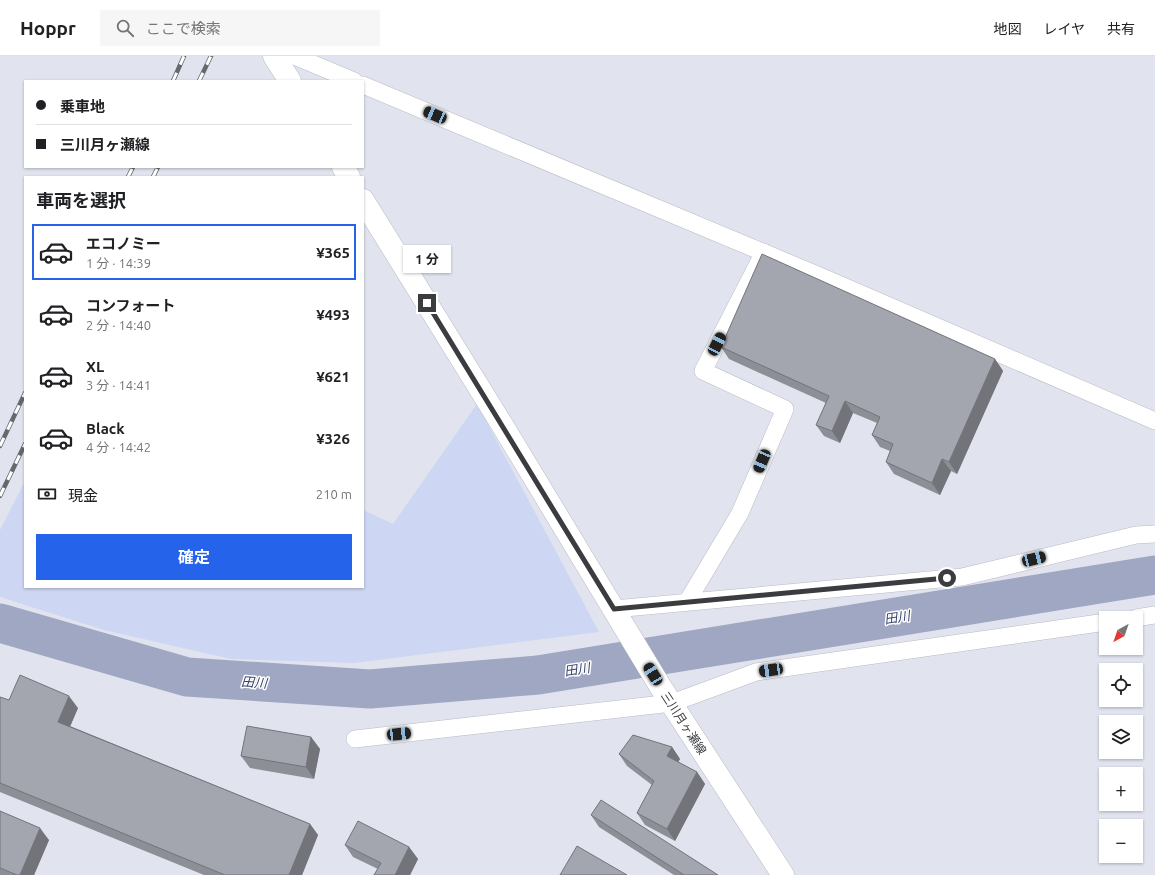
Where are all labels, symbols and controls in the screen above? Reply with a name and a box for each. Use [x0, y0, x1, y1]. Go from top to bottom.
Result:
search box [100, 10, 380, 46]
text: Hoppr [20, 17, 76, 39]
icon: search [114, 17, 136, 39]
text: ここで検索 [146, 20, 221, 37]
text: 地図 [993, 21, 1021, 37]
text: レイヤ [1043, 21, 1085, 37]
text: 共有 [1107, 21, 1135, 37]
text: 乗車地 [60, 98, 105, 115]
car [422, 105, 448, 125]
text: 三川月ヶ瀬線 [60, 136, 150, 153]
text: 車両を選択 [36, 190, 126, 210]
icon: car [38, 234, 74, 270]
text: エコノミー [86, 235, 161, 252]
text: ¥365 [316, 244, 350, 261]
callout: 1 分 [403, 245, 451, 273]
text: 1 分 [415, 252, 439, 266]
text: 1 分 · 14:39 [86, 256, 151, 270]
route end [418, 294, 436, 312]
icon: car [38, 296, 74, 332]
text: コンフォート [86, 297, 176, 314]
text: ¥493 [316, 306, 350, 323]
text: 2 分 · 14:40 [86, 318, 151, 332]
car [706, 331, 728, 357]
icon: car [38, 358, 74, 394]
text: XL [86, 358, 104, 375]
text: ¥621 [316, 368, 350, 385]
text: 3 分 · 14:41 [86, 378, 151, 392]
icon: car [38, 420, 74, 456]
text: Black [86, 420, 125, 437]
text: ¥326 [316, 430, 350, 447]
text: 4 分 · 14:42 [86, 440, 151, 454]
car [752, 448, 772, 474]
icon: cash [36, 483, 58, 505]
text: 現金 [68, 487, 98, 504]
text: 210 m [316, 487, 352, 501]
button: 確定 [36, 534, 352, 580]
car [1021, 550, 1047, 568]
route start [938, 569, 956, 587]
water label: 田川 [883, 608, 913, 626]
north arrow [1099, 611, 1143, 655]
map controls [1099, 611, 1143, 863]
water label: 田川 [563, 660, 593, 678]
car [642, 661, 664, 687]
car [758, 662, 784, 678]
button: locate [1099, 663, 1143, 707]
water label: 田川 [241, 674, 269, 690]
street label: 三川月ヶ瀬線 [659, 689, 709, 757]
button: layers [1099, 715, 1143, 759]
car [386, 727, 412, 741]
button: + [1099, 767, 1143, 811]
button: − [1099, 819, 1143, 863]

